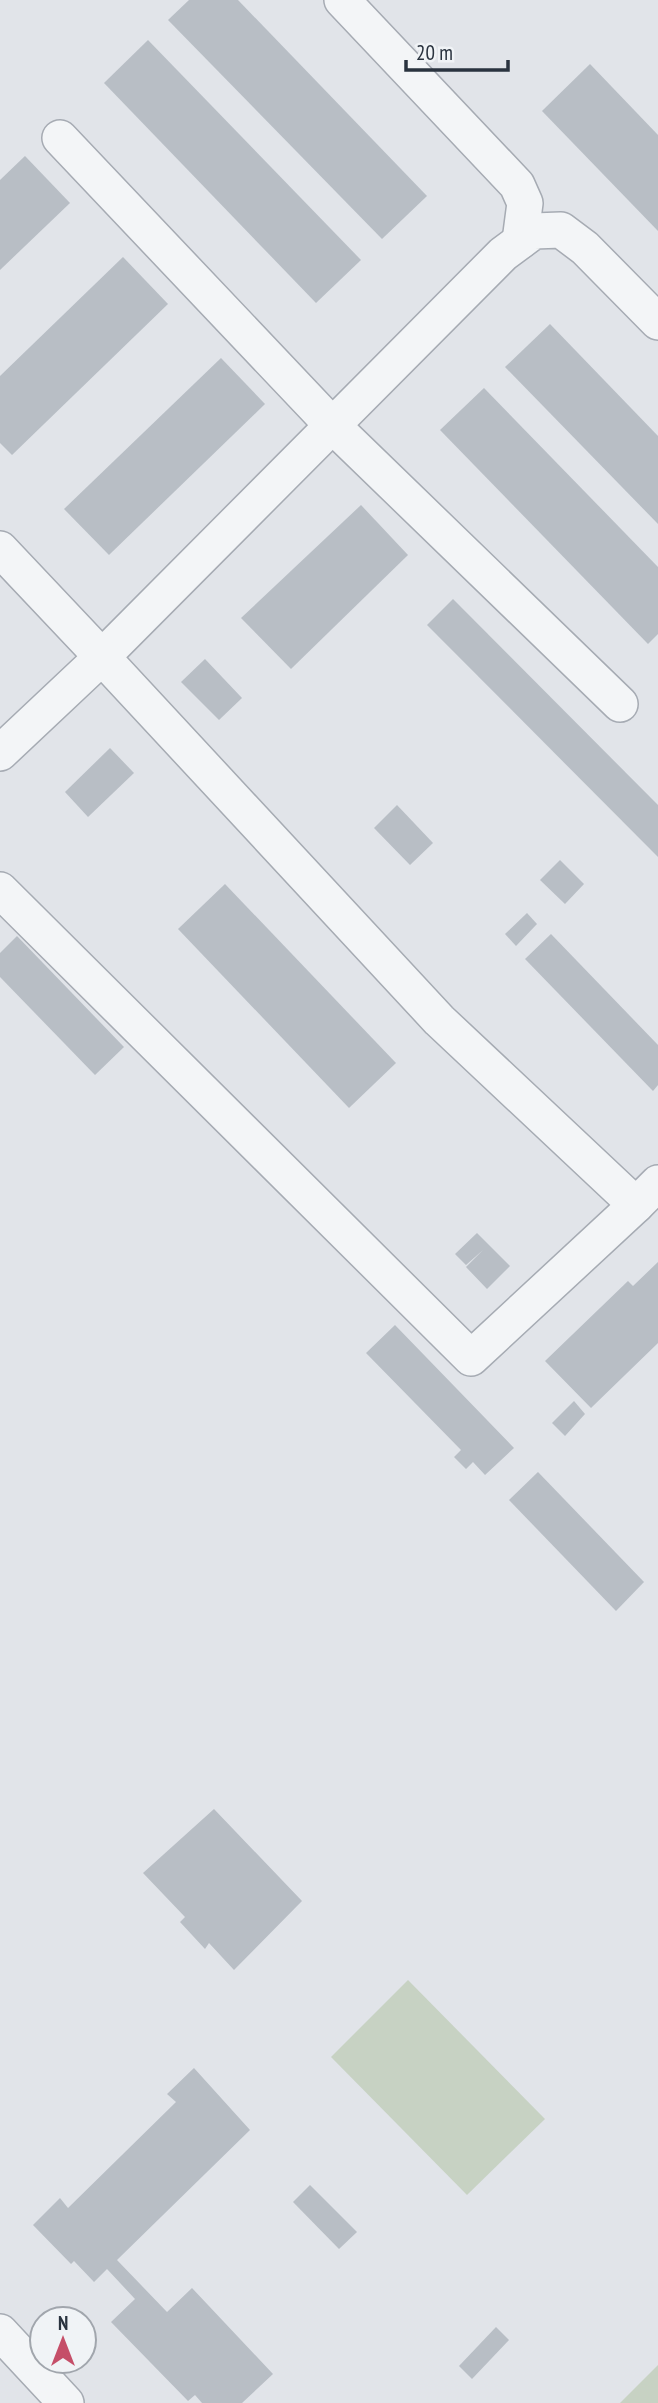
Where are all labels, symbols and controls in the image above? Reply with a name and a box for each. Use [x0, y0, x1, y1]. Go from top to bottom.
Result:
scale bar [406, 28, 508, 72]
text: 20 m [416, 39, 453, 66]
north arrow [28, 2305, 98, 2375]
text: N [58, 2311, 68, 2335]

